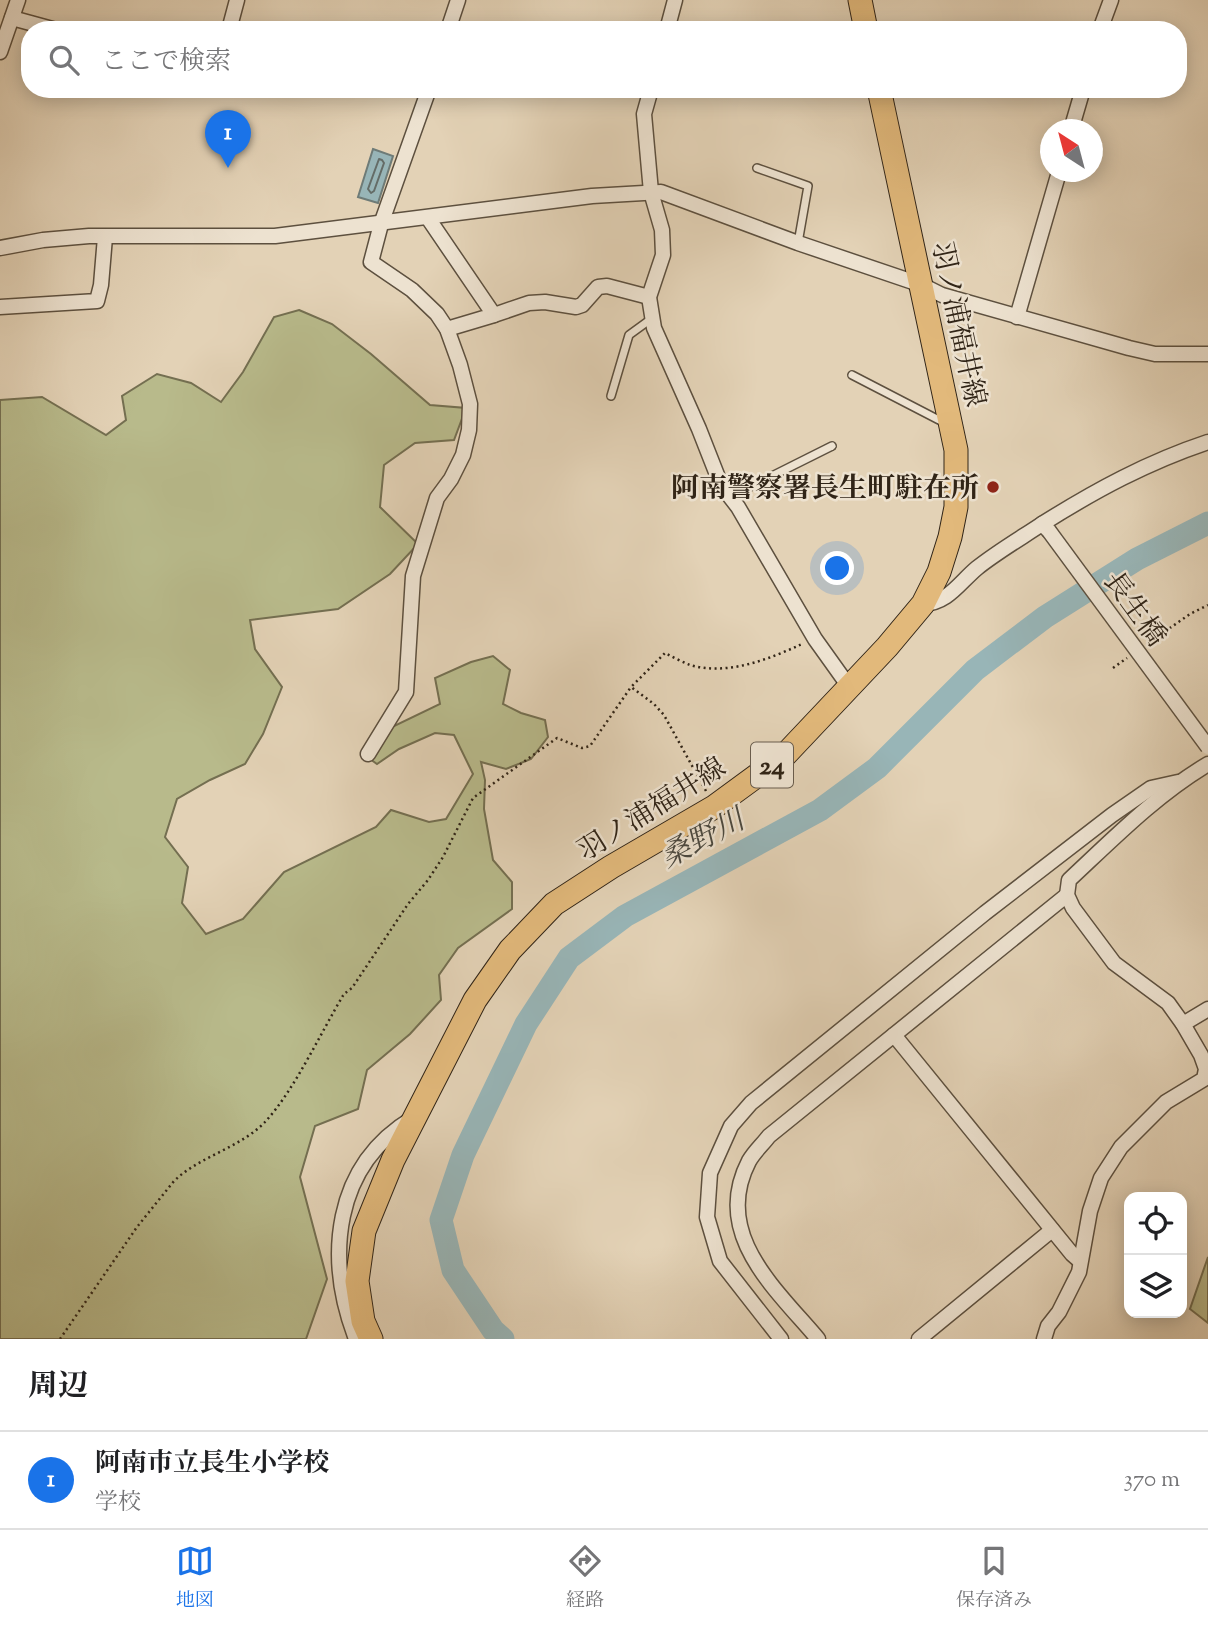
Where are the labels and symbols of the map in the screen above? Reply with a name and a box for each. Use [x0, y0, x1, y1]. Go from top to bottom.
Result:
pin: 1 [205, 110, 251, 168]
north arrow [1040, 119, 1103, 182]
street label: 羽ノ浦福井線 [920, 238, 994, 411]
place label: 阿南警察署長生町駐在所 [671, 470, 979, 510]
marker: 阿南警察署長生町駐在所 [985, 479, 1001, 495]
your location [820, 551, 854, 585]
street label: 長生橋 [1093, 564, 1174, 656]
road number: 24 [751, 743, 793, 788]
street label: 羽ノ浦福井線 [571, 749, 734, 872]
water label: 桑野川 [653, 799, 756, 880]

